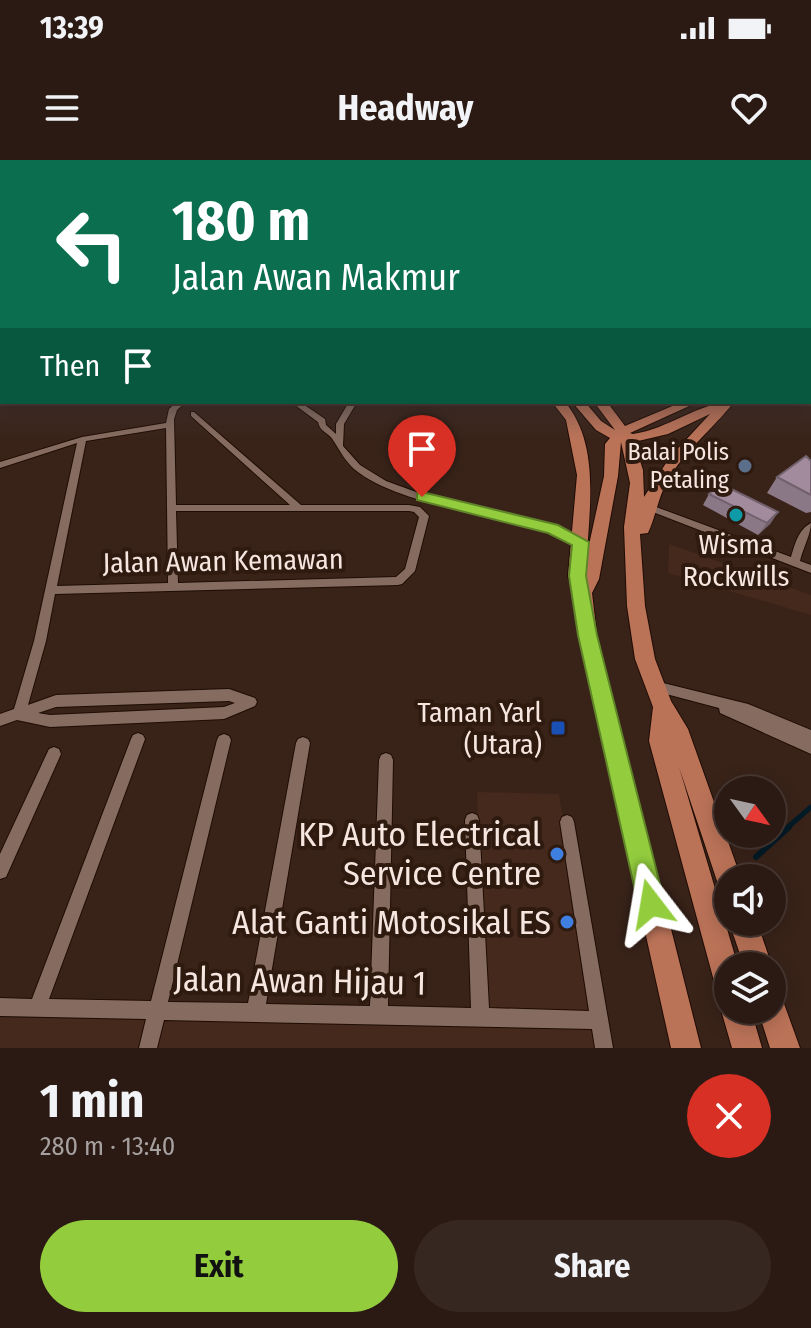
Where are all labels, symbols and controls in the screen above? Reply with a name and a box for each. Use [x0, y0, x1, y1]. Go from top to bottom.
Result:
text: 13:39 [40, 10, 104, 46]
icon: menu [40, 86, 84, 130]
text: Headway [338, 86, 473, 130]
icon: heart [727, 86, 771, 130]
text: 180 m [172, 188, 310, 255]
icon: left [40, 192, 144, 296]
text: Jalan Awan Makmur [172, 256, 460, 300]
icon: arrive [116, 344, 160, 388]
text: Then [40, 348, 100, 384]
pin [388, 415, 456, 497]
icon: arrive [400, 427, 444, 471]
place label: Balai Polis Petaling [628, 438, 730, 494]
marker: Balai Polis Petaling [736, 457, 754, 475]
marker: Wisma Rockwills [727, 506, 745, 524]
place label: Wisma Rockwills [683, 528, 789, 593]
street label: Jalan Awan Kemawan [102, 542, 344, 580]
place label: Taman Yarl (Utara) [418, 696, 542, 761]
marker: Taman Yarl (Utara) [549, 719, 567, 737]
north arrow [714, 776, 786, 848]
map controls [714, 776, 786, 1024]
place label: KP Auto Electrical Service Centre [298, 814, 541, 894]
marker: KP Auto Electrical Service Centre [548, 845, 566, 863]
position arrow [609, 862, 693, 946]
button: sound [714, 864, 786, 936]
place label: Alat Ganti Motosikal ES [232, 902, 551, 943]
marker: Alat Ganti Motosikal ES [558, 913, 576, 931]
button: layers [714, 952, 786, 1024]
street label: Jalan Awan Hijau 1 [173, 958, 427, 1004]
text: 1 min [40, 1072, 145, 1130]
button: close [687, 1074, 771, 1158]
text: 280 m · 13:40 [40, 1131, 175, 1162]
button: Exit [40, 1220, 398, 1312]
button: Share [414, 1220, 771, 1312]

